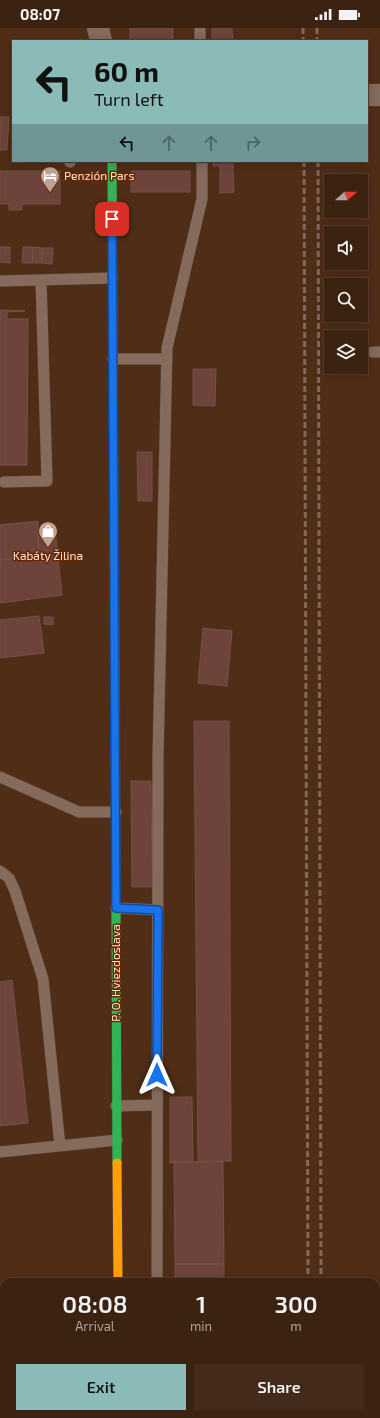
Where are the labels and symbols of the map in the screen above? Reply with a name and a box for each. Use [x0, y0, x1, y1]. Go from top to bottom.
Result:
hotel icon: Penzión Pars [39, 165, 61, 193]
place label: Penzión Pars [64, 168, 135, 182]
north arrow [324, 174, 368, 218]
pin [95, 202, 129, 236]
shop icon: Kabáty Žilina [37, 520, 59, 548]
place label: Kabáty Žilina [13, 548, 83, 562]
street label: P. O. Hviezdoslava [108, 924, 122, 1022]
position arrow [136, 1054, 178, 1096]

